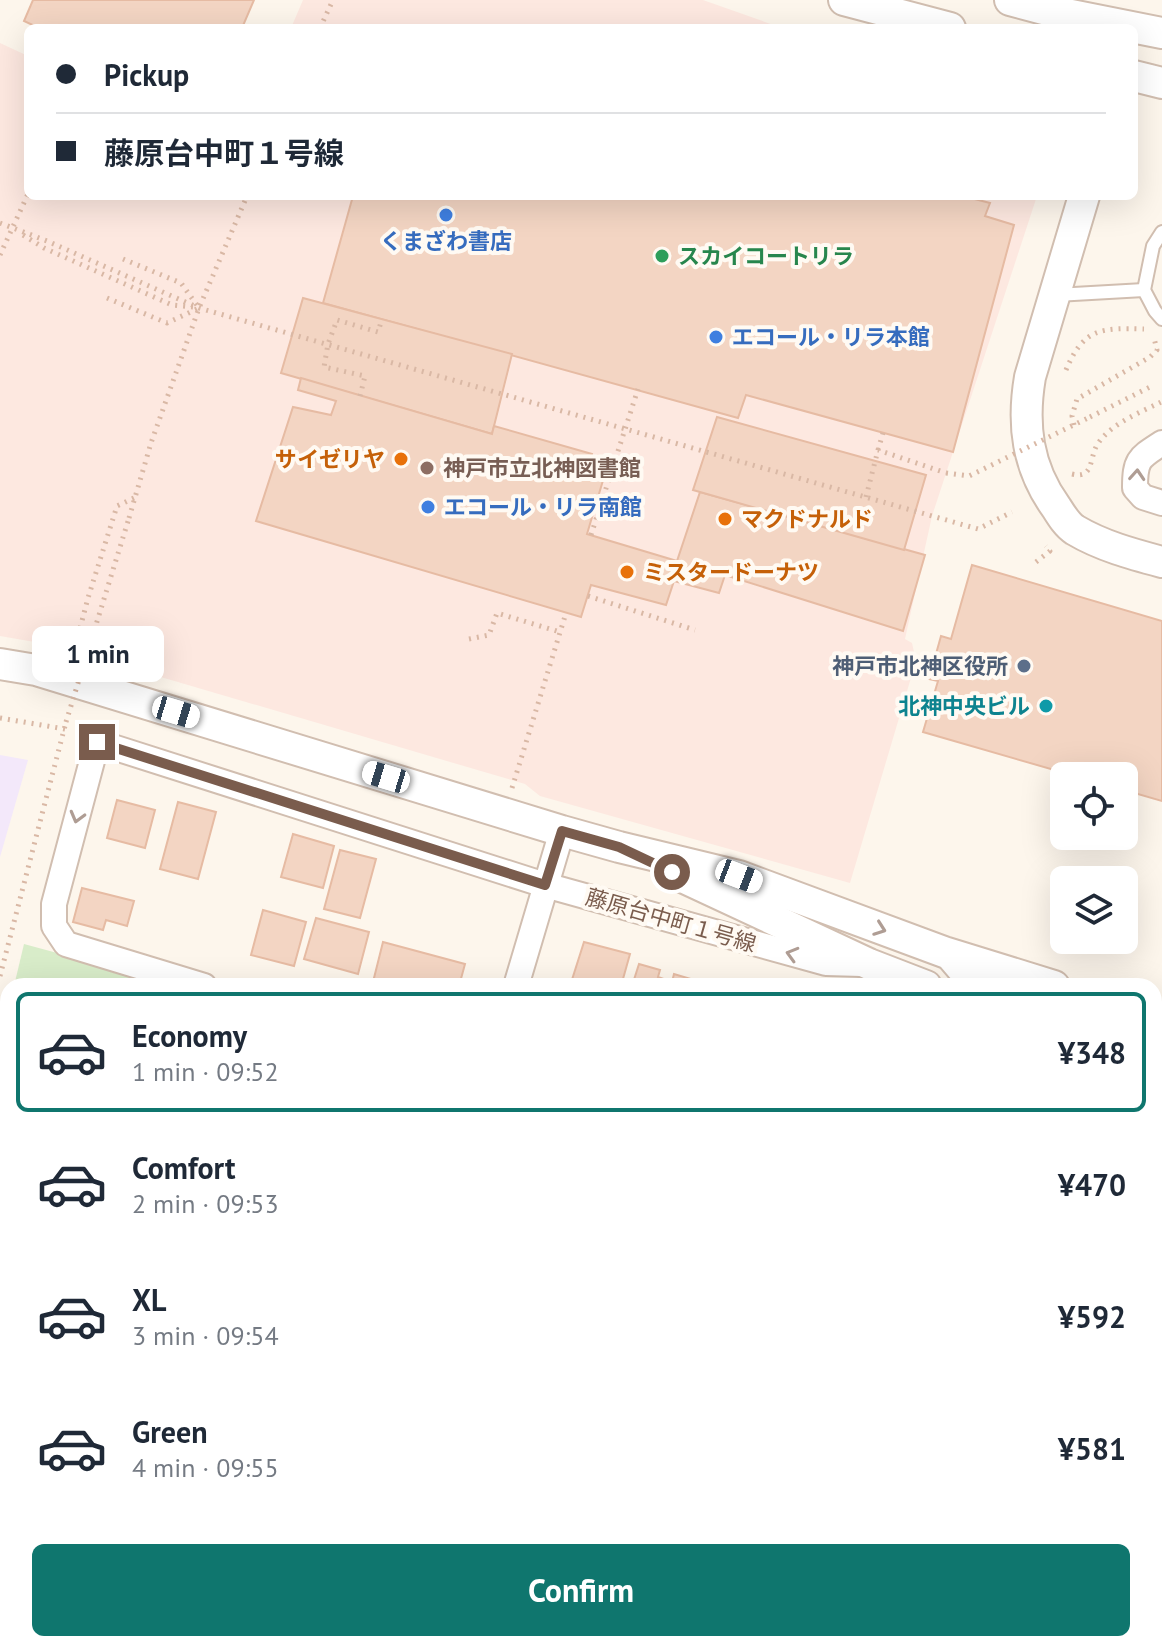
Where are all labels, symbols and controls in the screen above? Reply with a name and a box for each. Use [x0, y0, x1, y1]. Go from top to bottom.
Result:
text: Pickup [104, 55, 189, 94]
text: 藤原台中町１号線 [104, 133, 344, 172]
marker: くまざわ書店 [437, 206, 455, 224]
place label: くまざわ書店 [380, 227, 512, 255]
place label: スカイコートリラ [678, 242, 854, 270]
marker: スカイコートリラ [653, 247, 671, 265]
place label: エコール・リラ本館 [732, 323, 930, 351]
marker: エコール・リラ本館 [707, 328, 725, 346]
place label: サイゼリヤ [275, 445, 385, 473]
marker: サイゼリヤ [392, 450, 410, 468]
place label: 神戸市立北神図書館 [443, 454, 641, 482]
marker: 神戸市立北神図書館 [418, 459, 436, 477]
one-way arrow [1128, 468, 1145, 481]
place label: エコール・リラ南館 [444, 493, 642, 521]
marker: エコール・リラ南館 [419, 498, 437, 516]
place label: マクドナルド [741, 505, 873, 533]
marker: マクドナルド [716, 510, 734, 528]
place label: ミスタードーナツ [643, 558, 819, 586]
marker: ミスタードーナツ [618, 563, 636, 581]
callout: 1 min [31, 626, 163, 682]
text: 1 min [66, 637, 130, 670]
place label: 神戸市北神区役所 [832, 652, 1008, 680]
marker: 神戸市北神区役所 [1015, 657, 1033, 675]
place label: 北神中央ビル [898, 692, 1030, 720]
car [150, 694, 202, 730]
marker: 北神中央ビル [1037, 697, 1055, 715]
route end [79, 724, 115, 760]
car [360, 759, 412, 795]
map controls [1050, 762, 1138, 954]
button: locate [1050, 762, 1138, 850]
one-way arrow [70, 810, 86, 824]
route start [654, 854, 690, 890]
car [712, 856, 766, 896]
button: layers [1050, 866, 1138, 954]
street label: 藤原台中町１号線 [583, 882, 759, 958]
one-way arrow [872, 919, 886, 936]
one-way arrow [786, 947, 799, 963]
icon: car [36, 1016, 108, 1088]
text: Economy [132, 1016, 247, 1055]
text: ¥348 [1058, 1033, 1126, 1072]
text: 1 min · 09:52 [132, 1055, 279, 1088]
icon: car [36, 1148, 108, 1220]
text: Comfort [132, 1148, 235, 1187]
text: ¥470 [1058, 1165, 1126, 1204]
text: 2 min · 09:53 [132, 1187, 279, 1220]
icon: car [36, 1280, 108, 1352]
text: XL [132, 1280, 166, 1319]
text: ¥592 [1058, 1297, 1126, 1336]
text: 3 min · 09:54 [132, 1319, 279, 1352]
icon: car [36, 1412, 108, 1484]
text: Green [132, 1412, 207, 1451]
text: ¥581 [1058, 1429, 1126, 1468]
text: 4 min · 09:55 [132, 1451, 279, 1484]
button: Confirm [32, 1544, 1130, 1636]

